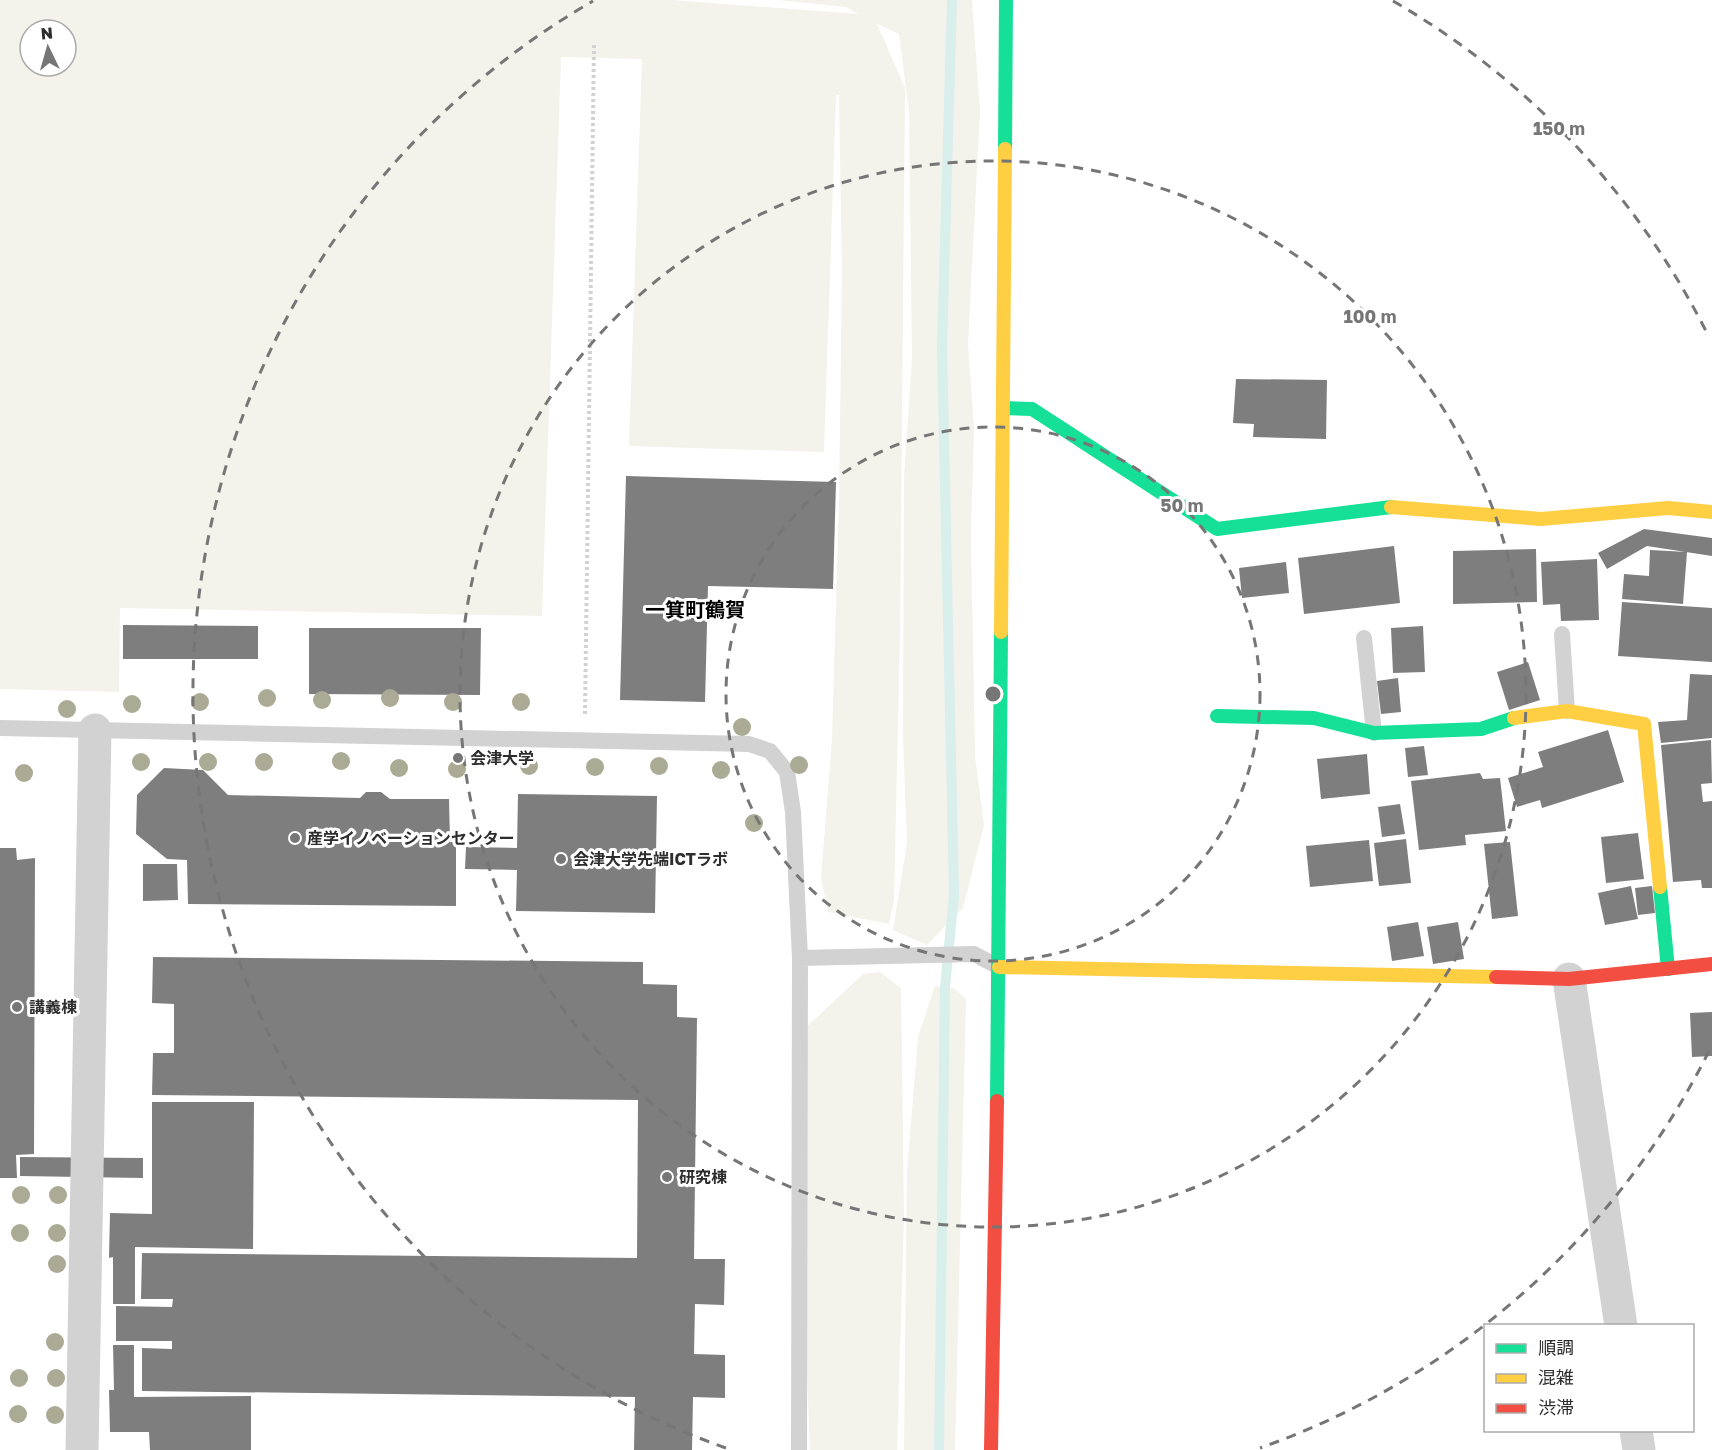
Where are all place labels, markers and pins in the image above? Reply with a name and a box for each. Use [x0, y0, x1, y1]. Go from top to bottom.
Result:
centre of rings [983, 684, 1003, 704]
place label: 会津大学 [470, 748, 534, 768]
marker: 会津大学 [451, 751, 465, 765]
place label: 産学イノベーションセンター [307, 828, 515, 848]
marker: 産学イノベーションセンター [288, 831, 302, 845]
place label: 会津大学先端ICTラボ [573, 849, 728, 869]
marker: 会津大学先端ICTラボ [554, 852, 568, 866]
place label: 講義棟 [29, 997, 77, 1017]
marker: 講義棟 [10, 1000, 24, 1014]
place label: 研究棟 [679, 1167, 727, 1187]
marker: 研究棟 [660, 1170, 674, 1184]

